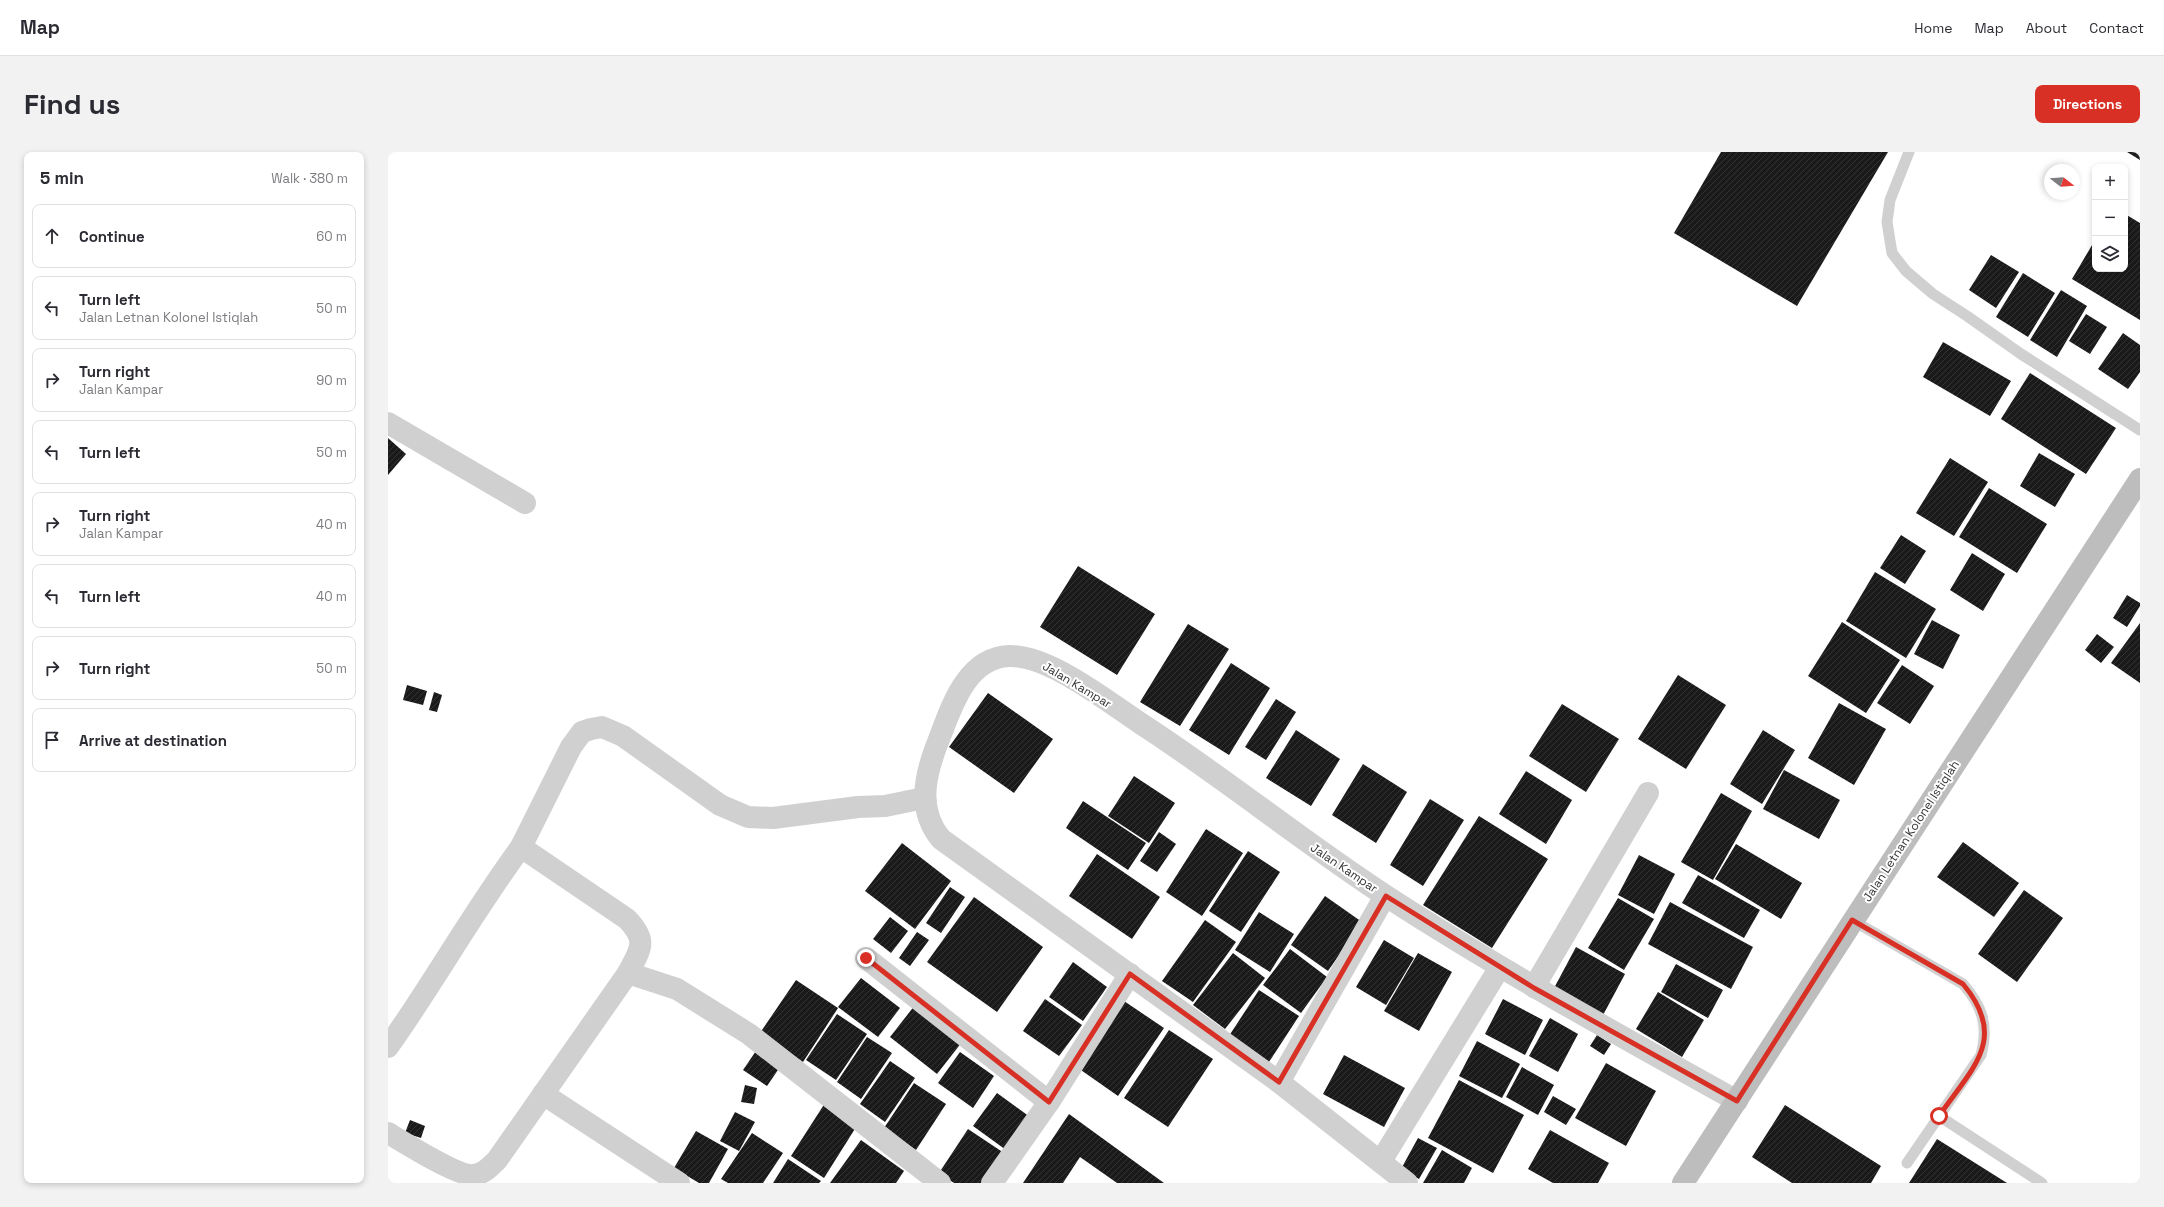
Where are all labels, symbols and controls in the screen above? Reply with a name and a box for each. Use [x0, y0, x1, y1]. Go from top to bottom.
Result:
text: Map [20, 15, 60, 40]
text: Home [1914, 19, 1952, 37]
text: Map [1974, 19, 2004, 37]
text: About [2026, 19, 2067, 37]
text: Contact [2089, 19, 2144, 37]
button: Directions [2035, 85, 2140, 123]
text: Find us [24, 86, 121, 122]
north arrow [2044, 164, 2080, 200]
map controls [2092, 164, 2128, 272]
button: + [2092, 164, 2128, 200]
text: 5 min [40, 167, 84, 189]
text: Walk · 380 m [271, 170, 348, 187]
button: − [2092, 200, 2128, 236]
icon: ahead [41, 225, 63, 247]
text: Continue [79, 227, 145, 246]
text: 60 m [316, 228, 347, 245]
button: layers [2092, 236, 2128, 272]
text: Turn left [79, 290, 141, 309]
icon: left [41, 297, 63, 319]
text: 50 m [316, 300, 347, 317]
text: Jalan Letnan Kolonel Istiqlah [79, 309, 258, 326]
text: Turn right [79, 362, 150, 381]
icon: right [41, 369, 63, 391]
text: 90 m [316, 372, 347, 389]
text: Jalan Kampar [79, 381, 163, 398]
icon: left [41, 441, 63, 463]
text: Turn left [79, 443, 141, 462]
text: 50 m [316, 444, 347, 461]
text: Turn right [79, 506, 150, 525]
icon: right [41, 513, 63, 535]
text: 40 m [316, 516, 347, 533]
text: Jalan Kampar [79, 525, 163, 542]
icon: left [41, 585, 63, 607]
text: Turn left [79, 587, 141, 606]
text: 40 m [316, 588, 347, 605]
icon: right [41, 657, 63, 679]
street label: Jalan Kampar [1040, 658, 1115, 712]
text: Turn right [79, 659, 150, 678]
text: 50 m [316, 660, 347, 677]
icon: arrive [41, 729, 63, 751]
text: Arrive at destination [79, 731, 227, 750]
street label: Jalan Letnan Kolonel Istiqlah [1859, 757, 1963, 905]
street label: Jalan Kampar [1307, 840, 1381, 897]
route end [857, 949, 875, 967]
route start [1930, 1107, 1948, 1125]

